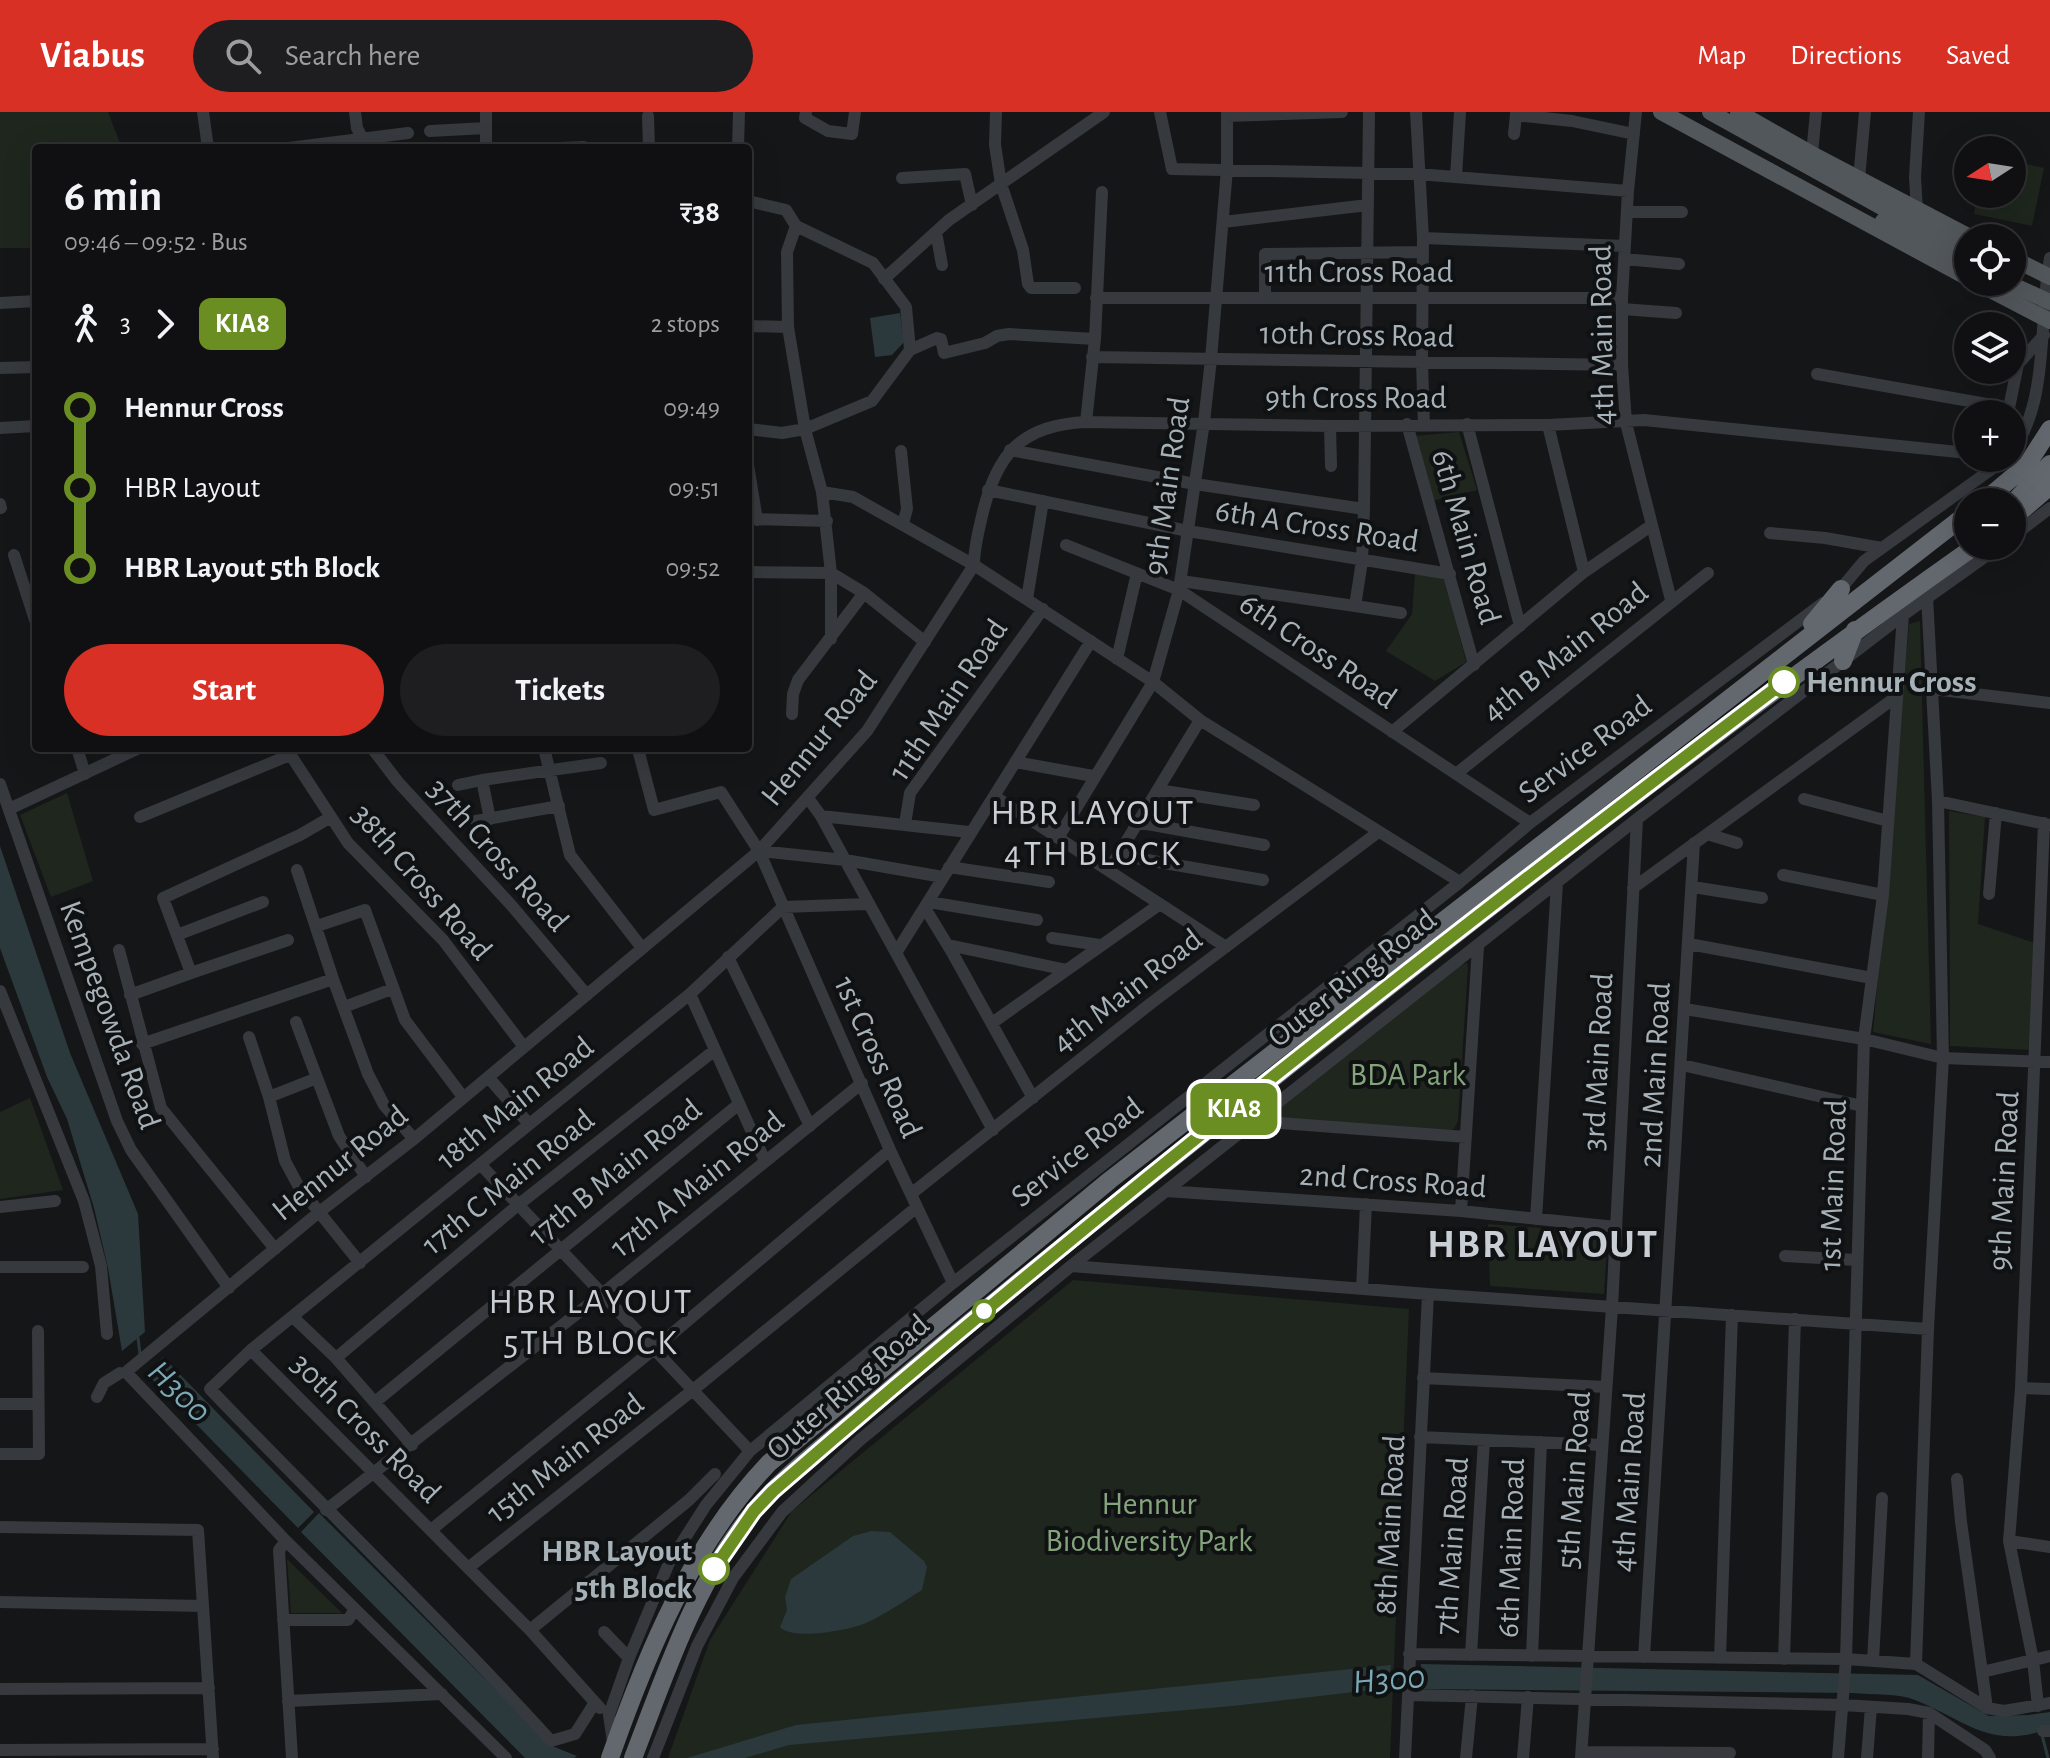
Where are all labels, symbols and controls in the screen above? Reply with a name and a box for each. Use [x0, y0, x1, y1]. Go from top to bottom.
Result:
search box [193, 20, 753, 92]
icon: search [221, 34, 265, 78]
text: Viabus [40, 37, 145, 75]
text: Search here [285, 41, 420, 71]
text: Map [1697, 42, 1746, 70]
text: Directions [1790, 42, 1902, 70]
text: Saved [1946, 42, 2010, 70]
north arrow [1954, 136, 2026, 208]
map controls [1954, 136, 2026, 560]
text: 6 min [64, 175, 162, 219]
text: ₹38 [680, 197, 720, 227]
button: locate [1954, 224, 2026, 296]
text: 09:46 – 09:52 · Bus [64, 229, 248, 255]
street label: 4th Main Road [1584, 245, 1620, 425]
street label: 11th Cross Road [1265, 256, 1453, 288]
icon: walk [64, 302, 108, 346]
icon: forward [143, 302, 187, 346]
text: KIA8 [215, 310, 270, 338]
text: 3 [120, 311, 131, 337]
text: 2 stops [651, 311, 720, 337]
button: layers [1954, 312, 2026, 384]
street label: 10th Cross Road [1259, 317, 1455, 353]
street label: 9th Cross Road [1265, 382, 1447, 414]
text: Hennur Cross [124, 393, 284, 423]
text: 09:49 [663, 395, 720, 421]
street label: 9th Main Road [1139, 395, 1195, 577]
button: + [1954, 400, 2026, 472]
street label: 6th Main Road [1426, 446, 1506, 628]
text: HBR Layout [124, 473, 260, 503]
text: 09:51 [668, 475, 720, 501]
button: − [1954, 488, 2026, 560]
street label: 6th A Cross Road [1213, 494, 1421, 558]
text: HBR Layout 5th Block [124, 553, 380, 583]
text: 09:52 [665, 555, 720, 581]
street label: 4th B Main Road [1476, 576, 1654, 728]
street label: 6th Cross Road [1234, 587, 1402, 715]
street label: 11th Main Road [882, 614, 1014, 786]
button: Start [64, 644, 384, 736]
button: Tickets [400, 644, 720, 736]
street label: Hennur Road [755, 664, 883, 812]
place label: Hennur Cross [1806, 666, 1976, 698]
marker: Hennur Cross [1769, 667, 1799, 697]
street label: Service Road [1513, 689, 1657, 809]
street label: 37th Cross Road [421, 772, 575, 938]
district label: HBR LAYOUT 4TH BLOCK [991, 795, 1195, 872]
street label: 38th Cross Road [346, 798, 498, 966]
street label: Kempegowda Road [54, 897, 166, 1133]
street label: Outer Ring Road [1262, 903, 1442, 1053]
street label: 4th Main Road [1046, 923, 1208, 1059]
street label: 1st Cross Road [828, 971, 928, 1143]
street label: 3rd Main Road [1577, 972, 1619, 1152]
street label: 2nd Main Road [1634, 981, 1676, 1169]
street label: 18th Main Road [431, 1030, 599, 1176]
park label: BDA Park [1350, 1059, 1467, 1091]
line badge: KIA8 [1178, 1083, 1290, 1135]
street label: 9th Main Road [1983, 1090, 2025, 1272]
street label: Service Road [1005, 1091, 1149, 1213]
street label: 17th B Main Road [523, 1093, 707, 1251]
text: KIA8 [1206, 1095, 1262, 1123]
street label: Hennur Road [266, 1099, 414, 1227]
street label: 1st Main Road [1814, 1099, 1852, 1271]
street label: 17th C Main Road [416, 1103, 600, 1261]
street label: 17th A Main Road [604, 1104, 790, 1264]
street label: 2nd Cross Road [1298, 1158, 1488, 1204]
district label: HBR LAYOUT [1427, 1225, 1659, 1265]
district label: HBR LAYOUT 5TH BLOCK [489, 1284, 693, 1361]
unlabelled marker [973, 1300, 995, 1322]
street label: Outer Ring Road [761, 1308, 935, 1466]
street label: 30th Cross Road [285, 1347, 447, 1509]
water label: H300 [141, 1355, 217, 1429]
street label: 15th Main Road [481, 1387, 649, 1529]
street label: 5th Main Road [1552, 1390, 1596, 1570]
street label: 4th Main Road [1607, 1391, 1651, 1573]
street label: 8th Main Road [1369, 1434, 1411, 1616]
street label: 7th Main Road [1430, 1456, 1474, 1636]
street label: 6th Main Road [1492, 1457, 1530, 1639]
park label: Hennur Biodiversity Park [1045, 1488, 1253, 1557]
place label: HBR Layout 5th Block [541, 1535, 692, 1604]
marker: HBR Layout 5th Block [699, 1554, 729, 1584]
water label: H300 [1351, 1660, 1427, 1700]

